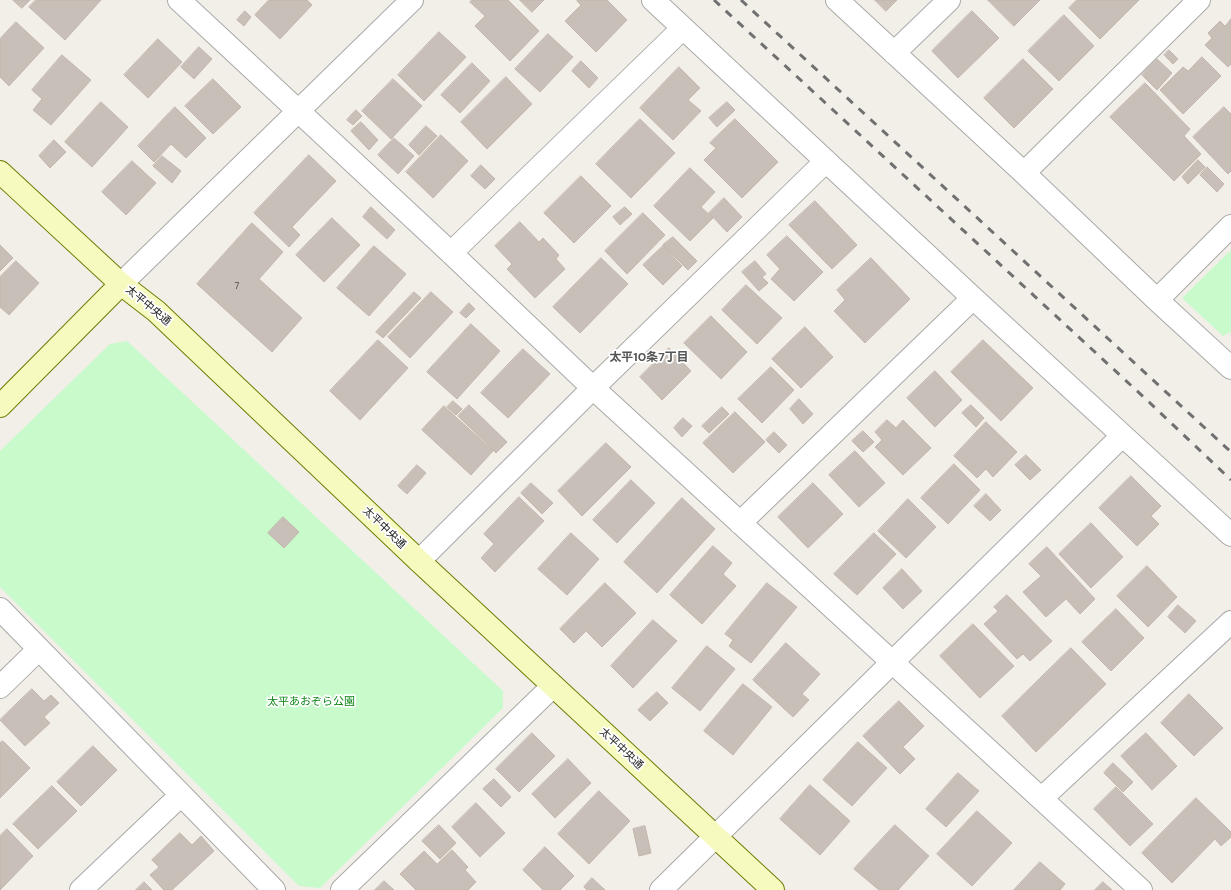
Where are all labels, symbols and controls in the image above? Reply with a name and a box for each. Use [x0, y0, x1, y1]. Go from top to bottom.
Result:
house number: 7 [235, 282, 239, 292]
street label: 太平中央通 [123, 283, 173, 329]
district label: 太平10条7丁目 [609, 351, 689, 365]
street label: 太平中央通 [360, 504, 408, 552]
park label: 太平あおぞら公園 [267, 695, 355, 709]
street label: 太平中央通 [596, 725, 646, 773]

